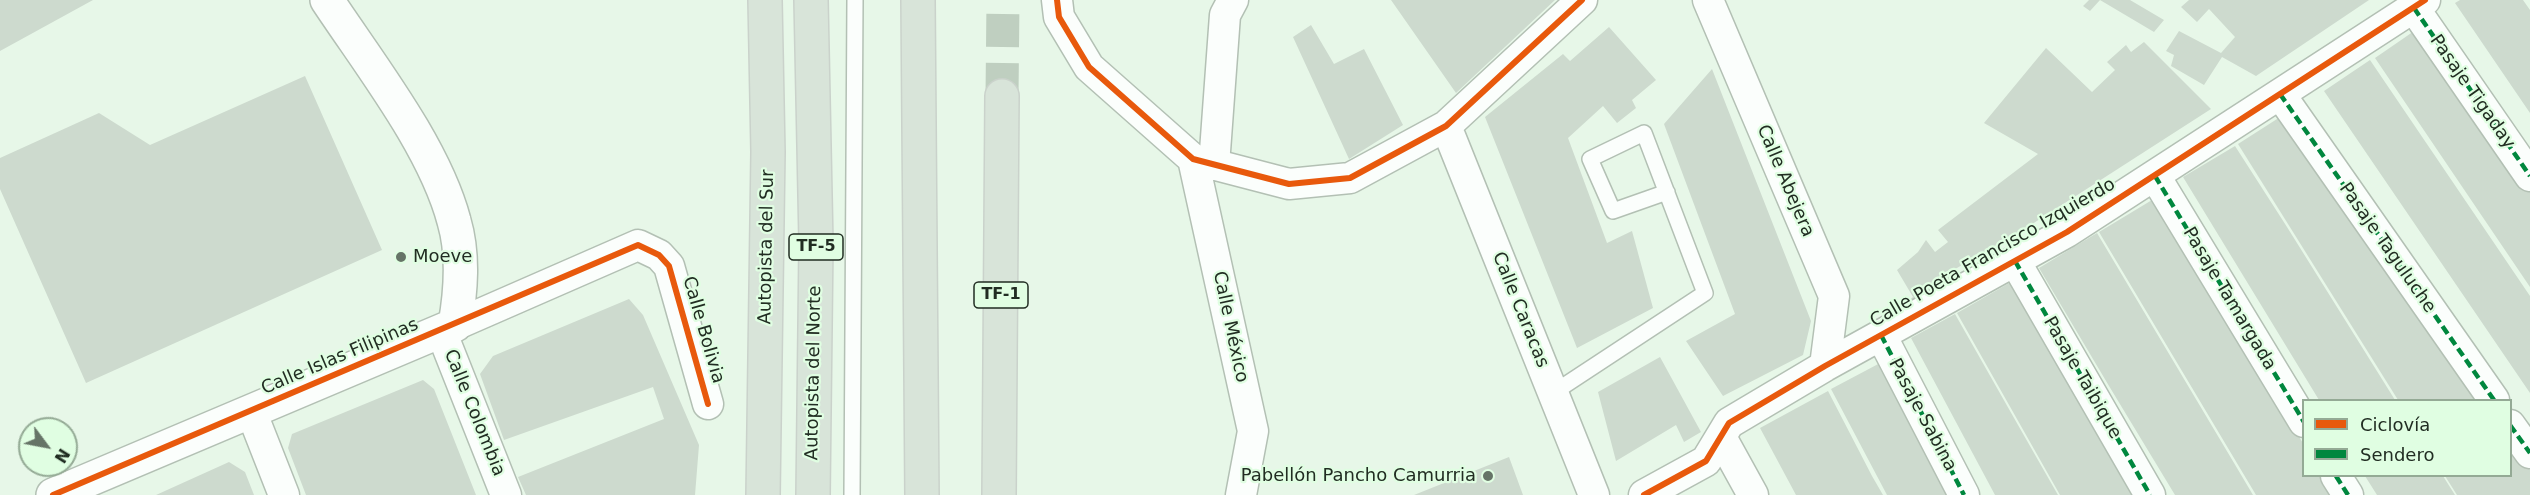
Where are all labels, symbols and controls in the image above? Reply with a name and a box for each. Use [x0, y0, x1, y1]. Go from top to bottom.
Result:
street label: Pasaje Tigaday [2425, 31, 2519, 153]
street label: Calle Abejera [1752, 122, 1818, 240]
street label: Autopista del Sur [755, 169, 779, 325]
street label: Calle Poeta Francisco Izquierdo [1867, 174, 2119, 332]
street label: Pasaje Taguluche [2334, 179, 2440, 317]
street label: Pasaje Tamargada [2178, 224, 2280, 374]
road number: TF-5 [789, 234, 843, 260]
place label: Moeve [413, 246, 472, 268]
street label: Calle Caracas [1487, 249, 1553, 371]
marker: Moeve [394, 250, 408, 264]
street label: Calle México [1208, 269, 1252, 385]
street label: Calle Bolivia [677, 274, 729, 386]
road number: TF-1 [974, 282, 1028, 308]
street label: Autopista del Norte [802, 286, 826, 460]
street label: Pasaje Taibique [2038, 313, 2126, 443]
street label: Calle Islas Filipinas [258, 314, 422, 400]
street label: Calle Colombia [439, 346, 509, 480]
street label: Pasaje Sabina [1883, 355, 1961, 475]
legend [2302, 399, 2512, 477]
text: Ciclovía [2360, 414, 2430, 435]
north arrow [18, 417, 78, 477]
text: Sendero [2360, 444, 2434, 465]
text: N [50, 445, 74, 466]
place label: Pabellón Pancho Camurria [1241, 465, 1476, 487]
marker: Pabellón Pancho Camurria [1481, 469, 1495, 483]

